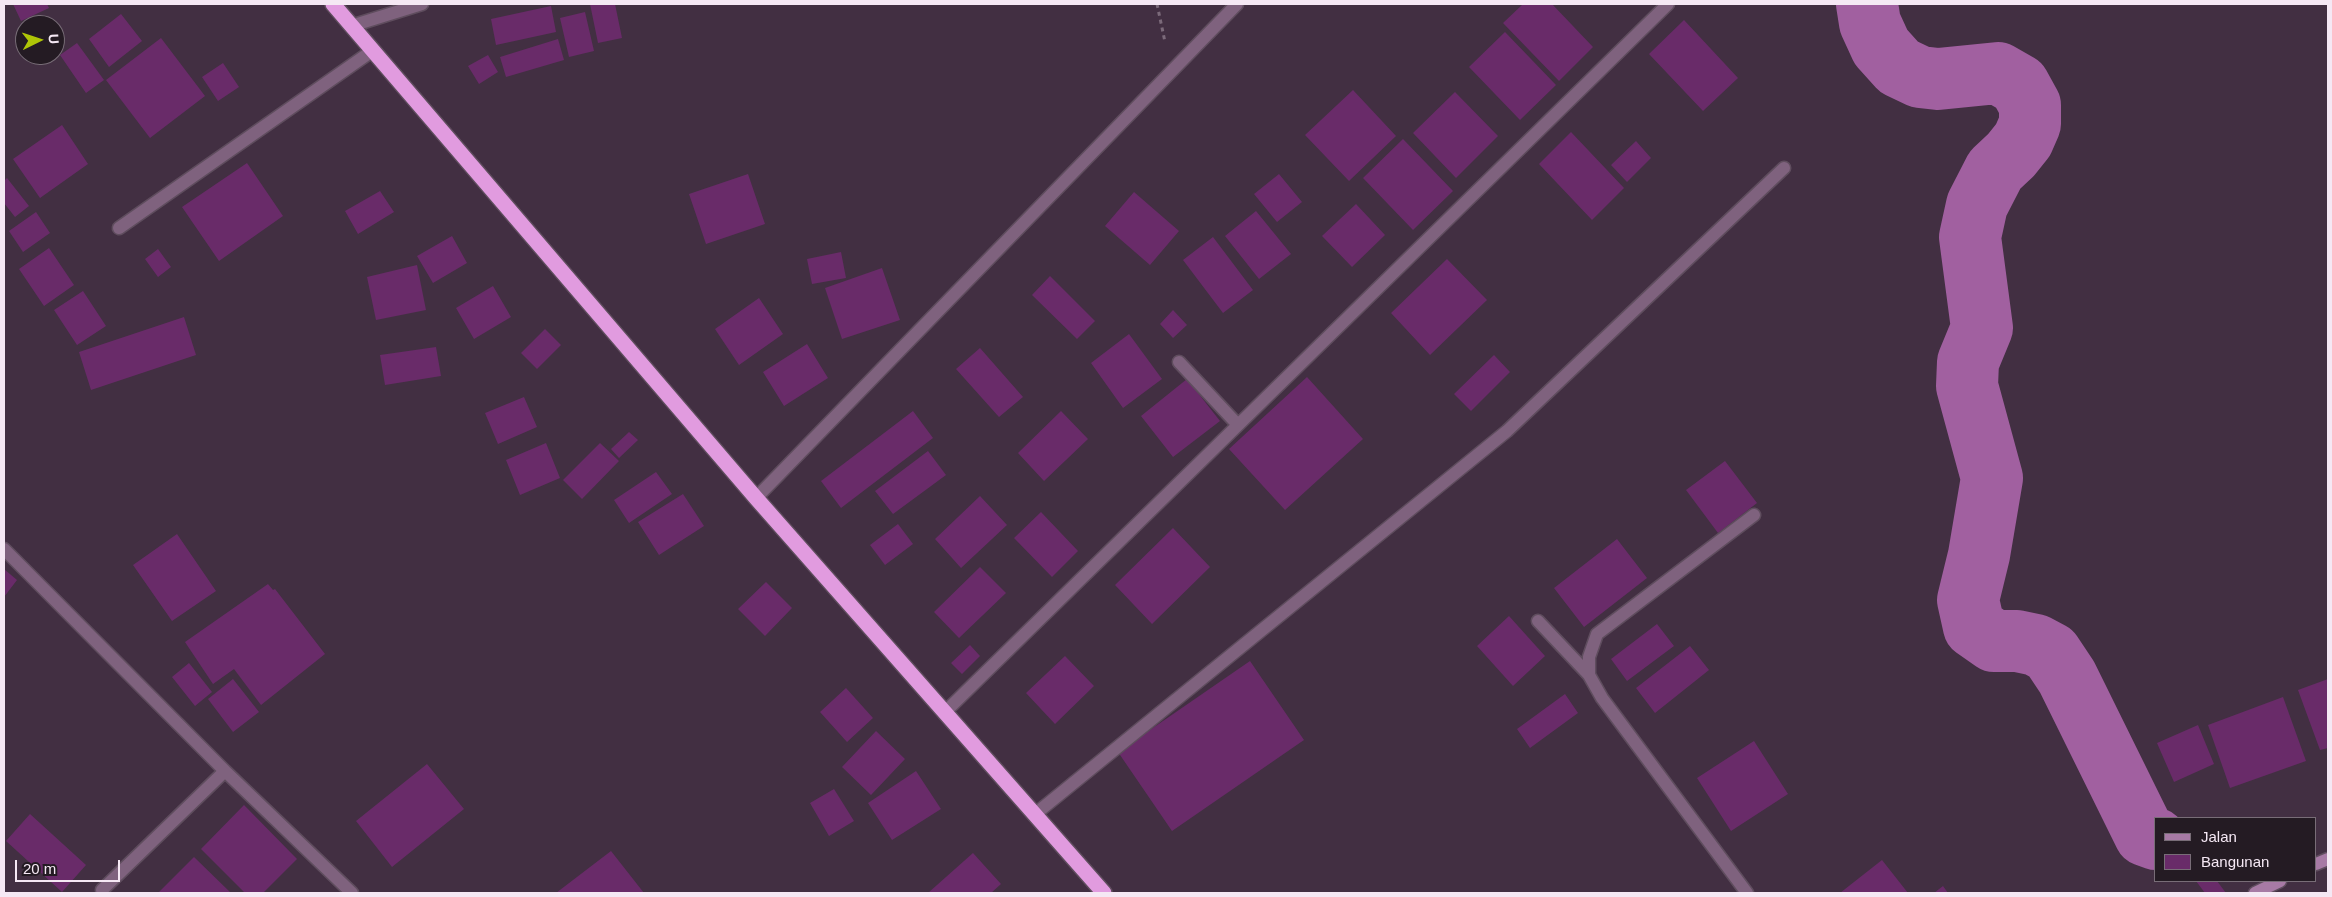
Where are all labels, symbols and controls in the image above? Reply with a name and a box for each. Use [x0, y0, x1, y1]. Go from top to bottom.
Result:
north arrow [15, 15, 65, 65]
text: U [46, 33, 62, 45]
legend [2154, 817, 2317, 882]
text: Jalan [2201, 828, 2237, 845]
scale bar [18, 850, 122, 882]
text: Bangunan [2201, 853, 2269, 870]
text: 20 m [23, 860, 56, 877]

